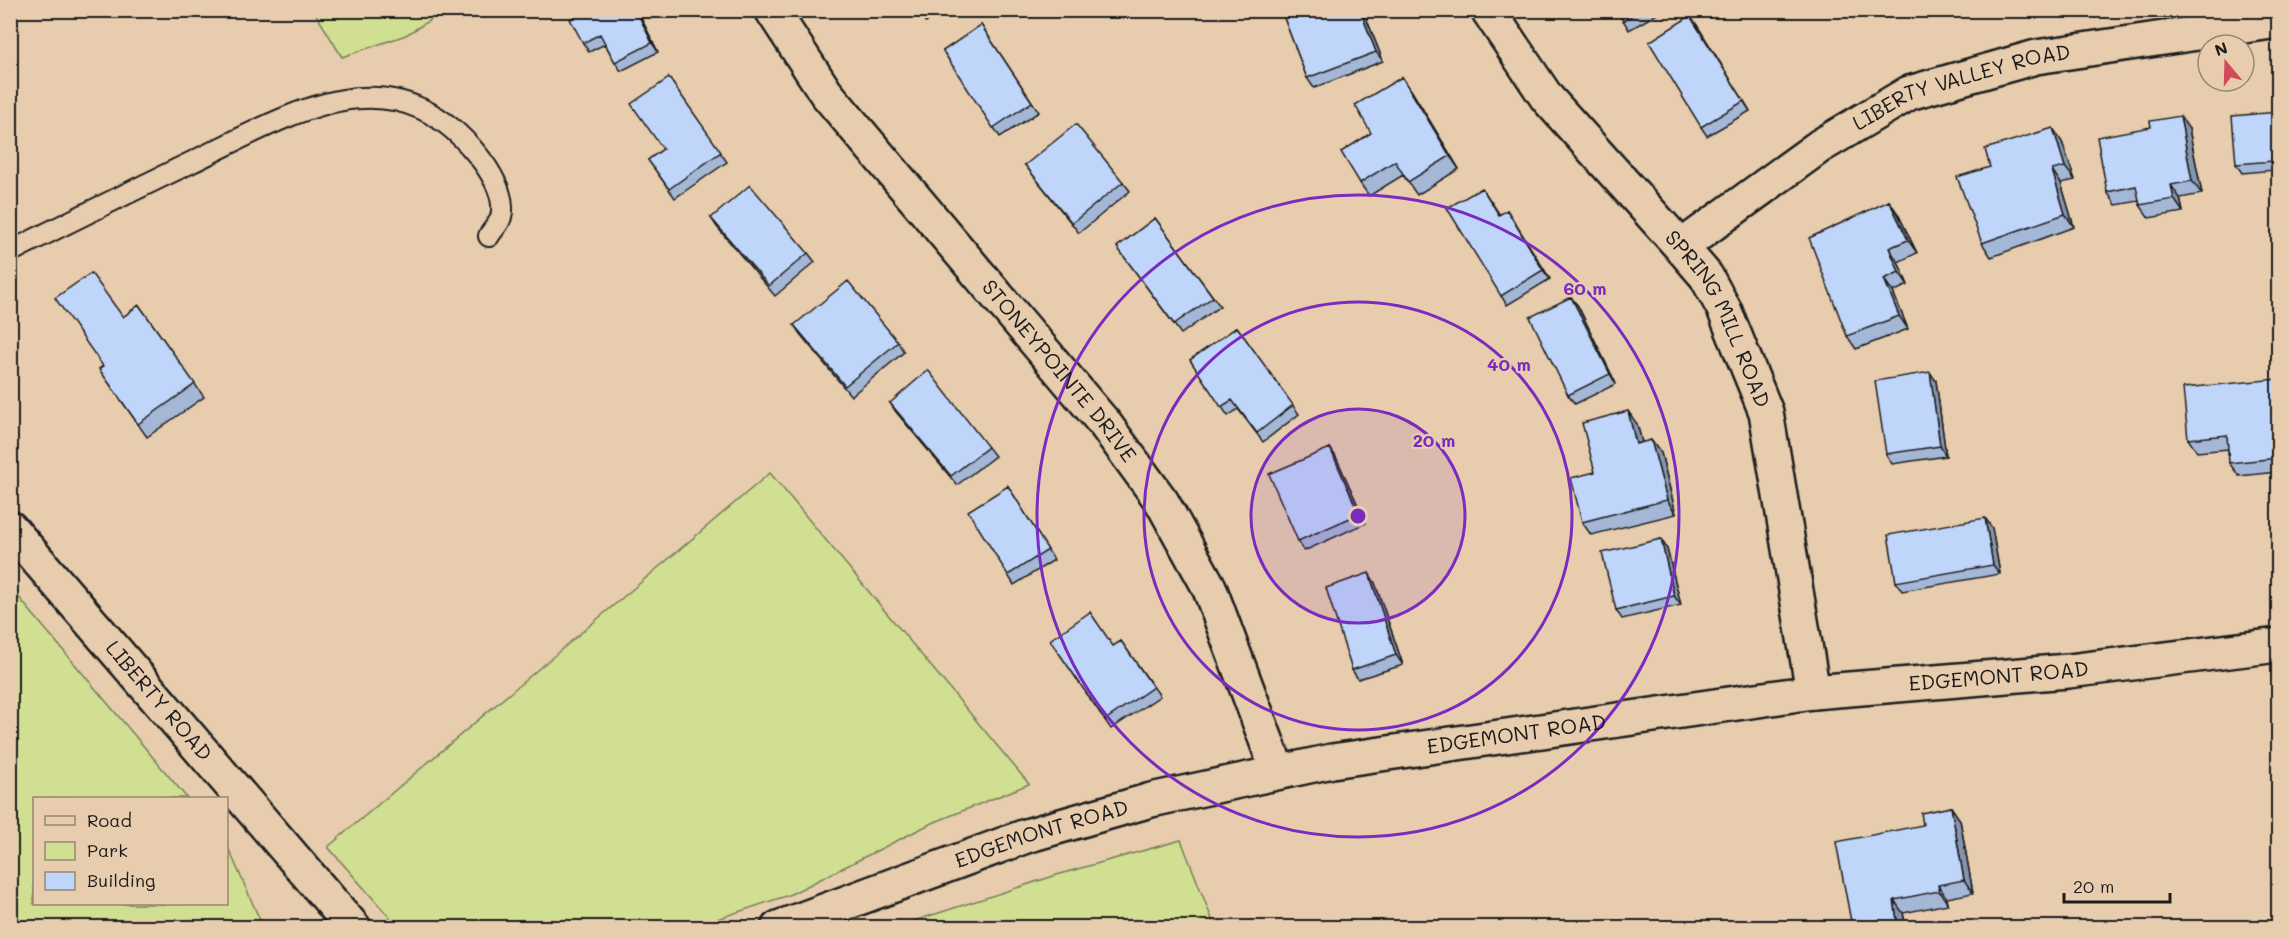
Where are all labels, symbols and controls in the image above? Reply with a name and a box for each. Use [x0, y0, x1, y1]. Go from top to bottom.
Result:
north arrow [2196, 33, 2256, 93]
text: N [2212, 36, 2230, 60]
street label: LIBERTY VALLEY ROAD [1847, 37, 2072, 136]
street label: SPRING MILL ROAD [1660, 224, 1778, 411]
street label: STONEYPOINTE DRIVE [977, 273, 1143, 467]
text: 60 m [1563, 276, 1607, 300]
text: 40 m [1487, 352, 1531, 376]
text: 20 m [1413, 428, 1455, 452]
centre of rings [1348, 506, 1368, 526]
street label: LIBERTY ROAD [101, 634, 219, 766]
street label: EDGEMONT ROAD [1908, 654, 2090, 696]
street label: EDGEMONT ROAD [1425, 707, 1607, 759]
street label: EDGEMONT ROAD [951, 792, 1131, 873]
legend [33, 797, 228, 905]
text: Road [87, 808, 132, 832]
text: Park [87, 838, 128, 862]
scale bar [2064, 866, 2170, 904]
text: Building [87, 868, 155, 892]
text: 20 m [2073, 874, 2114, 898]

